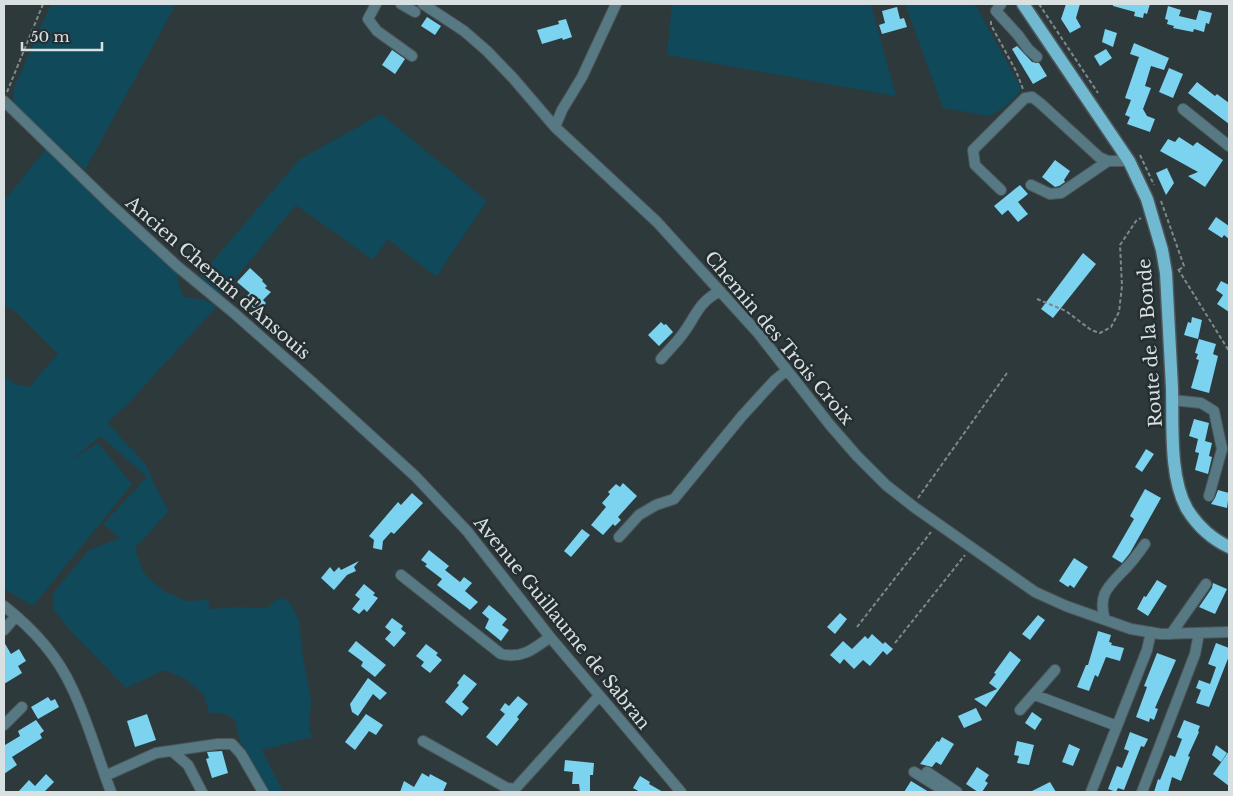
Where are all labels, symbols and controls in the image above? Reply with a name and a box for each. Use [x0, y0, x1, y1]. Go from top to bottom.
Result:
scale bar [22, 20, 102, 52]
text: 50 m [30, 27, 70, 46]
street label: Ancien Chemin d'Ansouis [120, 191, 315, 364]
street label: Chemin des Trois Croix [700, 247, 858, 429]
street label: Route de la Bonde [1133, 258, 1167, 428]
street label: Avenue Guillaume de Sabran [468, 511, 655, 734]

